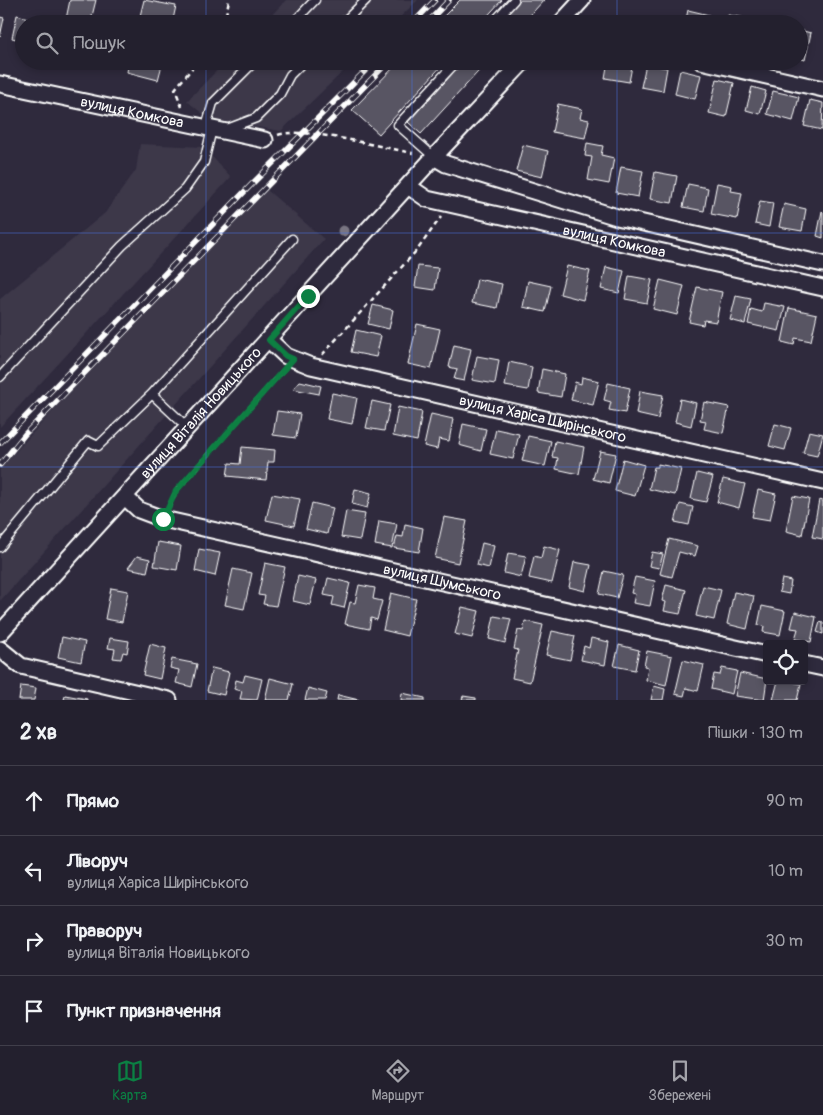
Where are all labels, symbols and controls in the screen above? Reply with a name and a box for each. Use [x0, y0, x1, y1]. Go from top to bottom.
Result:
search box [15, 15, 808, 70]
icon: search [33, 29, 61, 57]
text: Пошук [73, 31, 126, 55]
street label: вулиця Комкова [79, 92, 185, 132]
street label: вулиця Комкова [561, 220, 668, 262]
route end [297, 285, 320, 308]
street label: вулиця Віталія Новицького [136, 343, 266, 483]
street label: вулиця Харіса Ширінського [458, 390, 628, 447]
route start [152, 508, 175, 531]
street label: вулиця Шумського [382, 559, 503, 604]
map controls [763, 640, 808, 685]
button: locate [763, 640, 808, 685]
text: 2 хв [20, 719, 57, 746]
text: Пішки · 130 m [708, 723, 803, 743]
icon: ahead [20, 787, 48, 815]
text: Прямо [67, 789, 119, 813]
text: 90 m [766, 791, 803, 811]
text: Ліворуч [67, 849, 128, 873]
icon: left [20, 857, 48, 885]
text: 10 m [768, 861, 803, 881]
text: вулиця Харіса Ширінського [67, 873, 249, 893]
text: Праворуч [67, 919, 142, 943]
icon: right [20, 927, 48, 955]
text: 30 m [765, 931, 803, 951]
text: вулиця Віталія Новицького [67, 943, 250, 963]
icon: arrive [20, 997, 48, 1025]
text: Пункт призначення [67, 999, 221, 1023]
tab: Карта [112, 1057, 147, 1104]
tab: Маршрут [371, 1057, 424, 1104]
tab: Збережені [649, 1057, 711, 1104]

